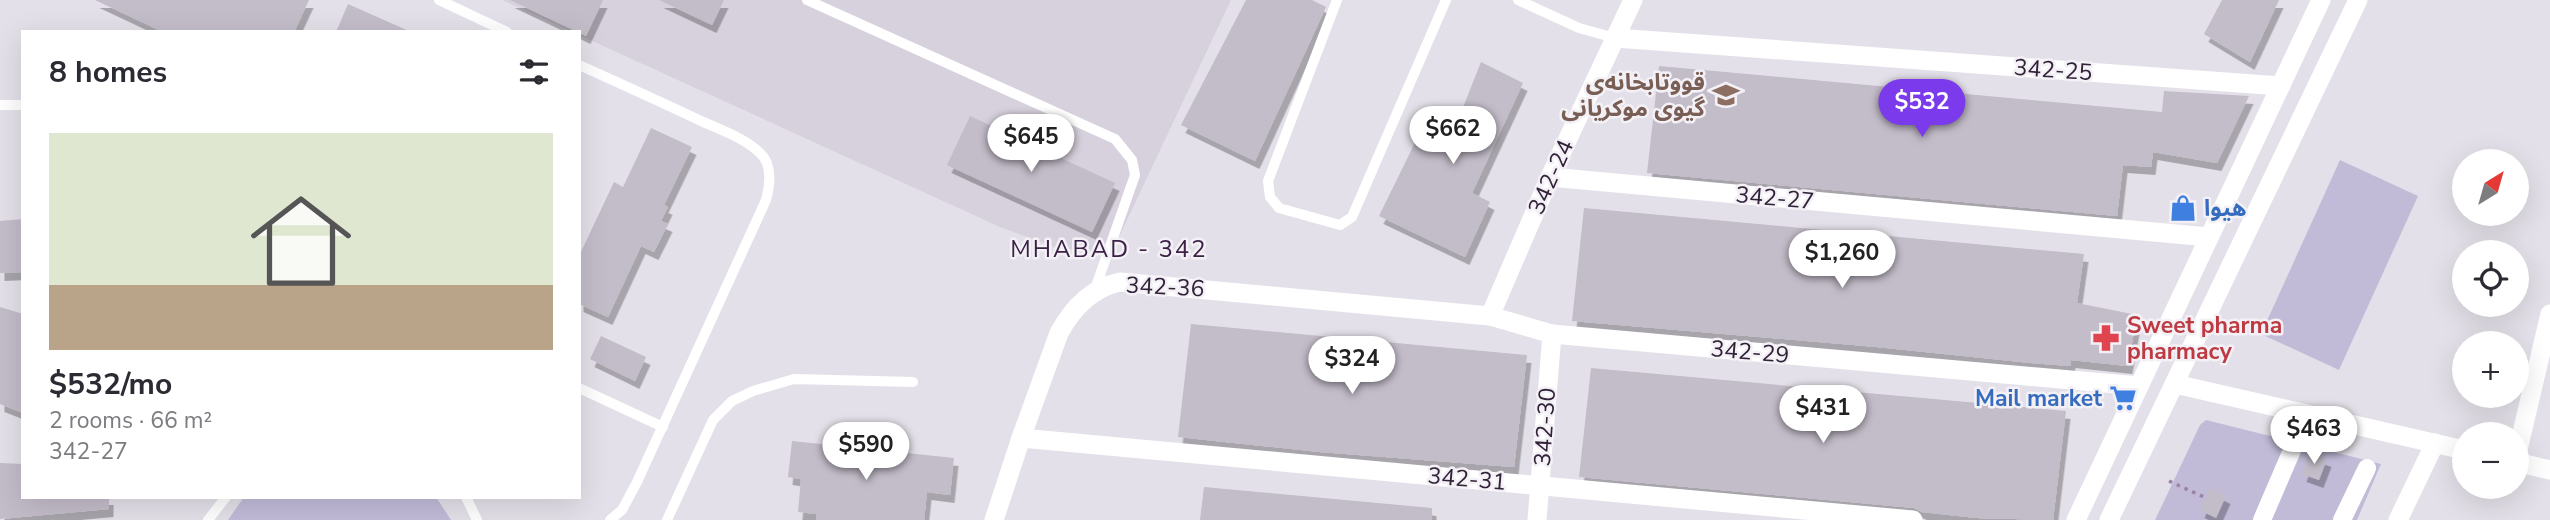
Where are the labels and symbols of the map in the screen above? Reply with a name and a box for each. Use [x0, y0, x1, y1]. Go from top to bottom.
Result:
street label: 342-25 [2013, 52, 2093, 88]
place label: قووتابخانەی گيوی موكريانی [1561, 67, 1706, 124]
school or university icon: قووتابخانەی گيوی موكريانی [1711, 80, 1741, 110]
pin: $532 [1881, 80, 1963, 139]
pin: $662 [1412, 106, 1494, 166]
pin: $645 [990, 114, 1072, 174]
street label: 342-24 [1521, 135, 1581, 219]
north arrow [2452, 149, 2529, 226]
street label: 342-27 [1734, 179, 1816, 217]
shop icon: هيوا [2168, 193, 2198, 223]
place label: هيوا [2204, 193, 2246, 224]
pin: $1,260 [1785, 230, 1899, 290]
district label: MHABAD - 342 [1010, 233, 1208, 265]
street label: 342-36 [1125, 269, 1205, 305]
place label: Sweet pharma pharmacy [2127, 310, 2282, 367]
pharmacy icon: Sweet pharma pharmacy [2091, 323, 2121, 353]
street label: 342-29 [1709, 333, 1791, 371]
pin: $324 [1311, 336, 1393, 396]
place label: Mail market [1975, 383, 2102, 414]
supermarket icon: Mail market [2108, 383, 2138, 413]
pin: $431 [1782, 386, 1864, 445]
street label: 342-30 [1527, 387, 1563, 467]
pin: $463 [2273, 406, 2355, 466]
pin: $590 [825, 422, 907, 482]
street label: 342-31 [1426, 460, 1508, 498]

